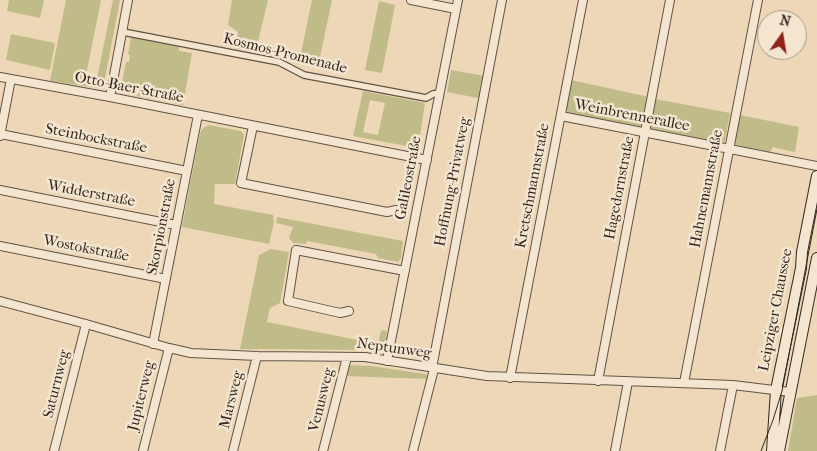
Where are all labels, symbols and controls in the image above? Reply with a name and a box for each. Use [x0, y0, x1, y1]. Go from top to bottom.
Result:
north arrow [757, 10, 807, 60]
text: N [778, 11, 792, 30]
street label: Kosmos-Promenade [221, 30, 349, 78]
street label: Otto-Baer-Straße [73, 69, 185, 107]
street label: Weinbrennerallee [573, 96, 691, 136]
street label: Hoffnung-Privatweg [432, 116, 474, 248]
street label: Steinbockstraße [44, 120, 148, 158]
street label: Kretschmannstraße [512, 122, 554, 250]
street label: Hahnemannstraße [687, 128, 727, 250]
street label: Galileostraße [392, 135, 426, 221]
street label: Hagedornstraße [601, 135, 639, 241]
street label: Widderstraße [46, 177, 136, 211]
street label: Skorpionstraße [144, 177, 180, 277]
street label: Wostokstraße [41, 232, 131, 266]
street label: Leipziger Chaussee [755, 247, 797, 373]
street label: Neptunweg [356, 335, 432, 363]
street label: Saturnweg [40, 348, 74, 420]
street label: Jupiterweg [125, 359, 159, 433]
street label: Venusweg [305, 366, 339, 434]
street label: Marsweg [216, 369, 248, 431]

